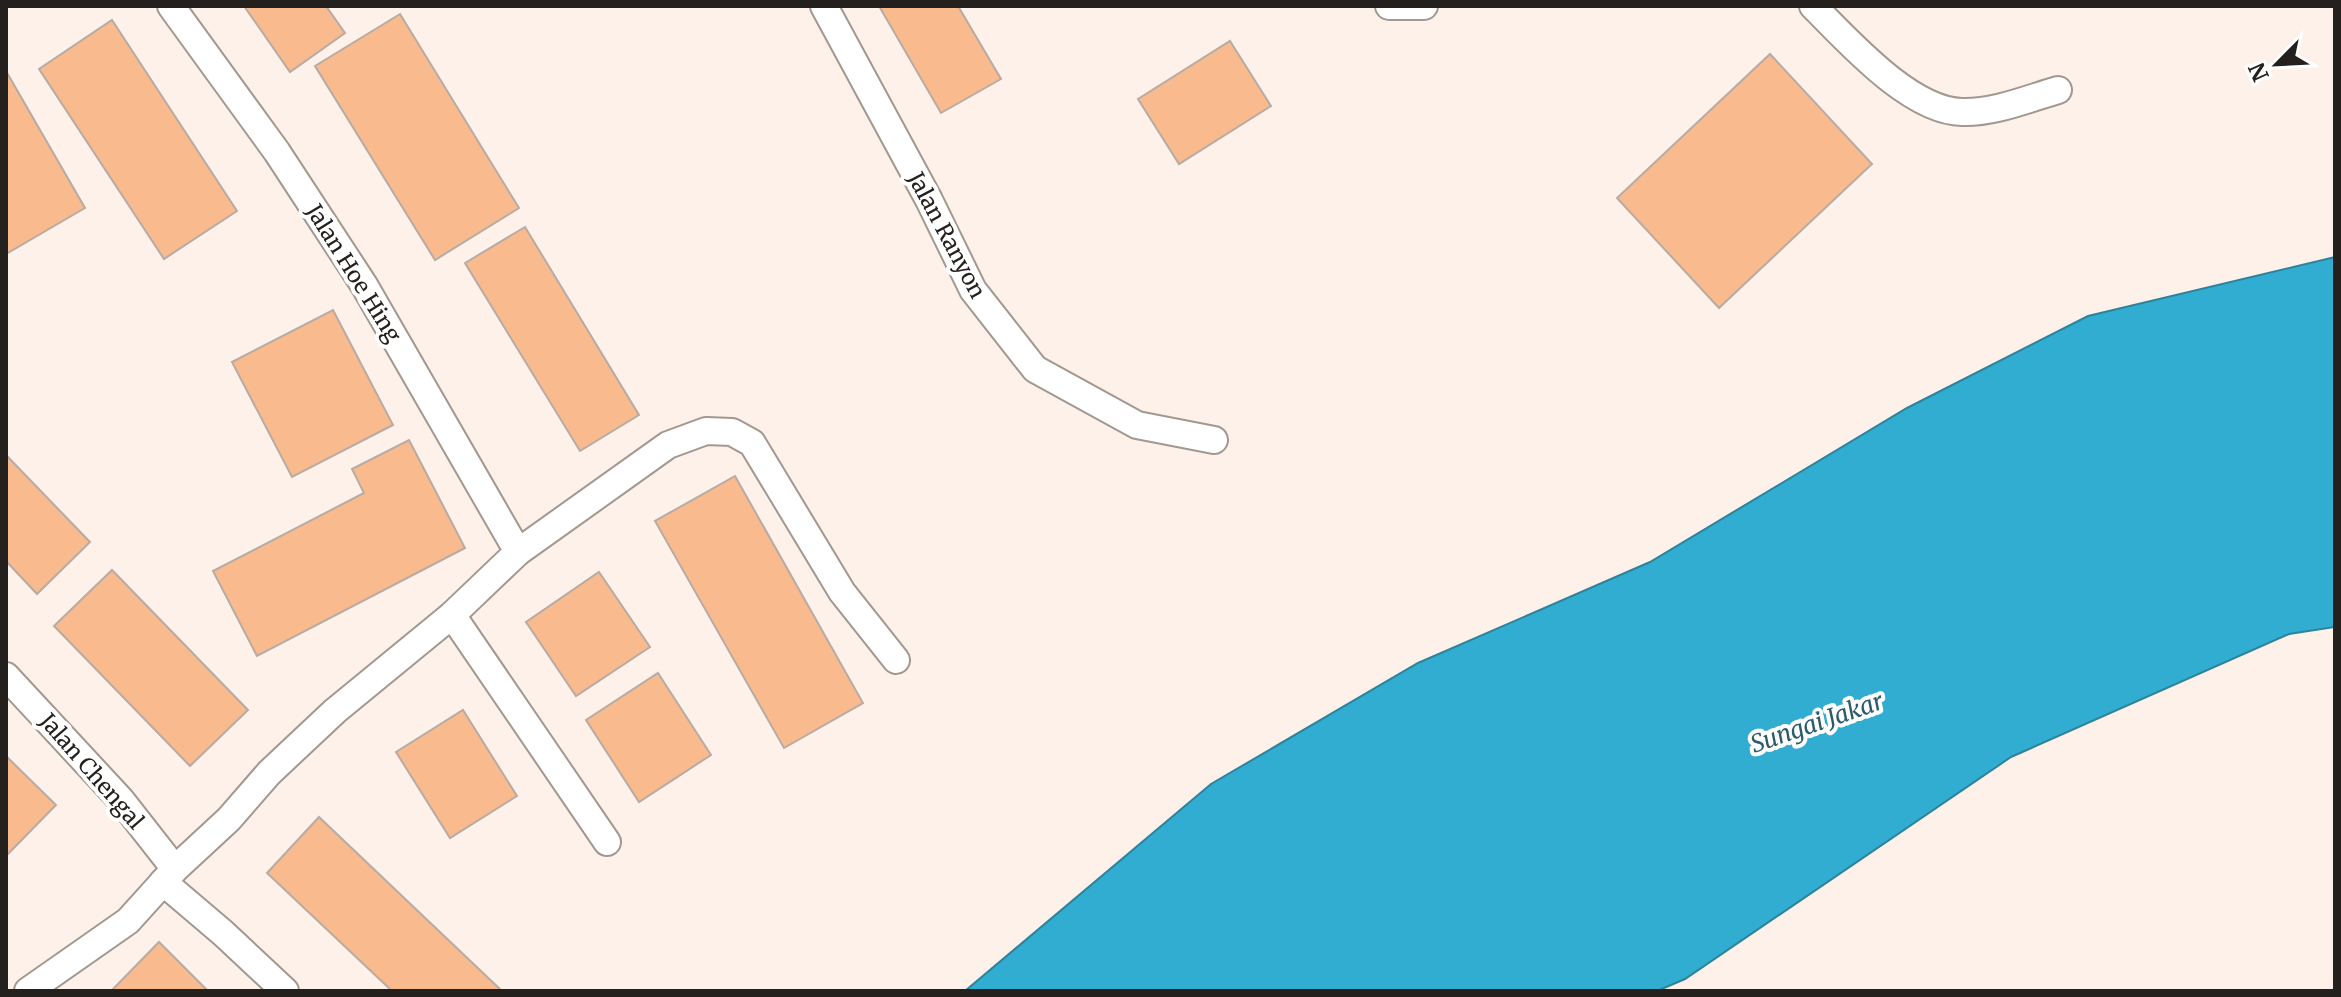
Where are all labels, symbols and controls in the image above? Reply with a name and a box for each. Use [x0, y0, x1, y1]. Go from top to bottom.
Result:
north arrow [2237, 24, 2317, 104]
text: N [2242, 58, 2275, 86]
street label: Jalan Ranyon [902, 166, 992, 303]
street label: Jalan Hoe Hing [300, 198, 408, 347]
water label: Sungai Jakar [1746, 685, 1888, 760]
street label: Jalan Chengal [33, 707, 150, 835]

